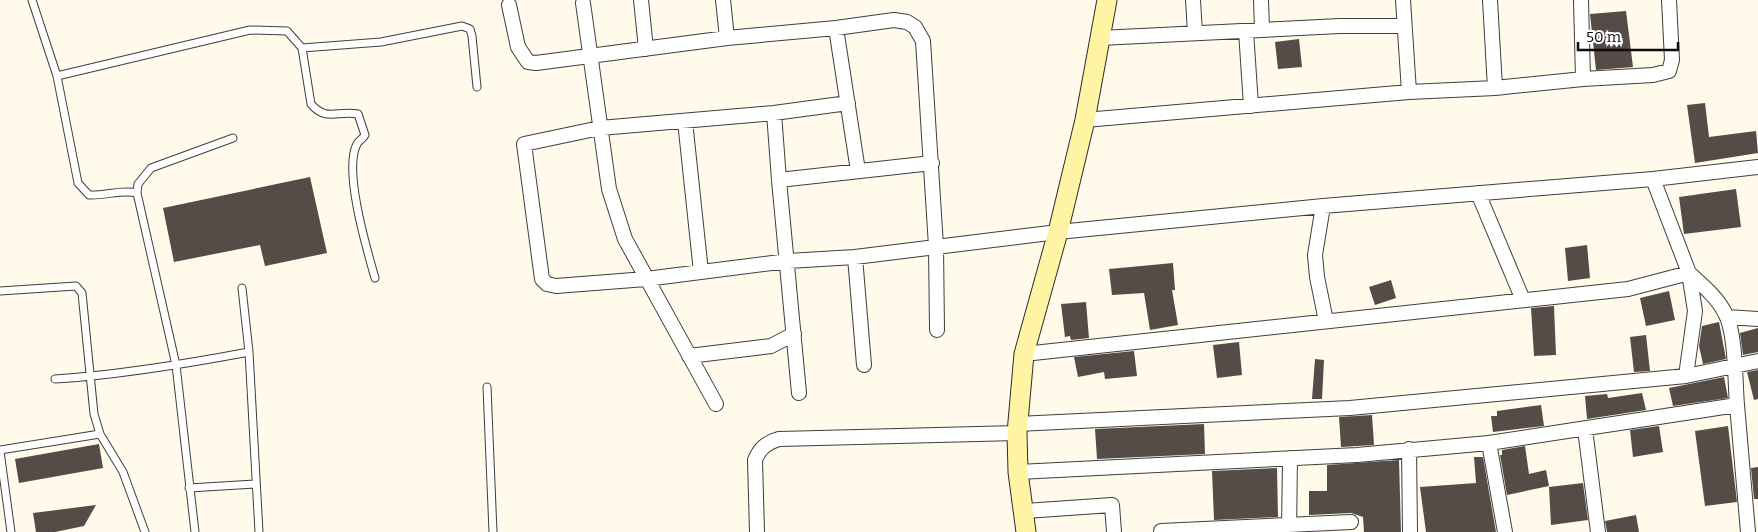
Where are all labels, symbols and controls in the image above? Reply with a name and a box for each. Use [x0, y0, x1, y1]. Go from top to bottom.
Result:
scale bar [1578, 20, 1678, 52]
text: 50 m [1586, 28, 1622, 46]

